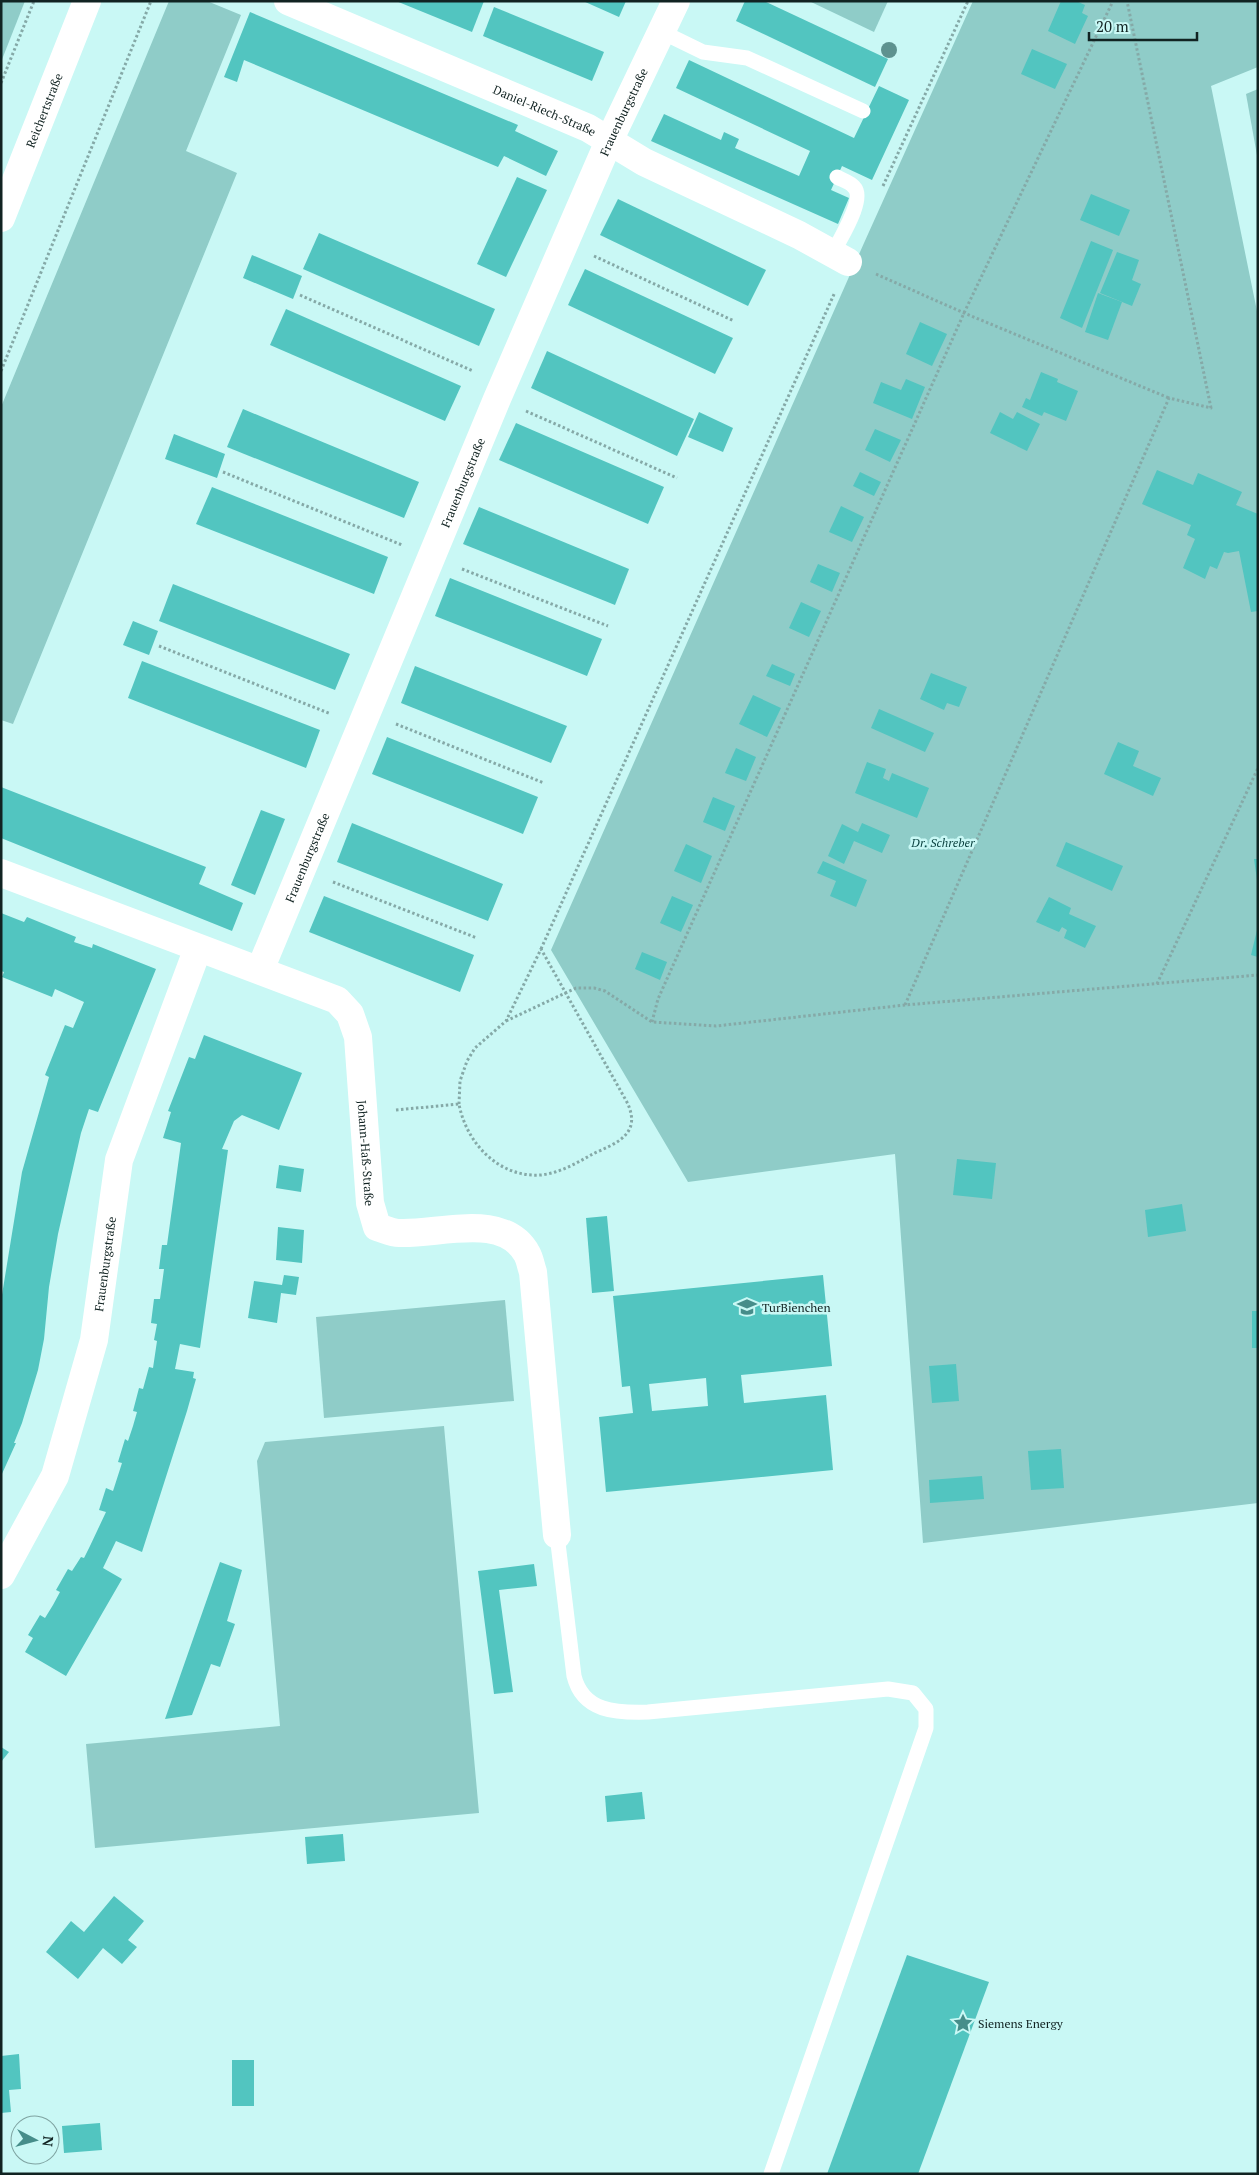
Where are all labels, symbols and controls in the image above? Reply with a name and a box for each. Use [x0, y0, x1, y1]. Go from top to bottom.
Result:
scale bar [1089, 10, 1196, 42]
text: 20 m [1096, 16, 1129, 36]
street label: Frauenburgstraße [596, 65, 650, 158]
street label: Reichertstraße [22, 71, 65, 150]
street label: Daniel-Riech-Straße [491, 81, 599, 139]
street label: Frauenburgstraße [437, 435, 488, 529]
street label: Frauenburgstraße [282, 810, 332, 904]
park label: Dr. Schreber [910, 835, 976, 850]
street label: Johann-Haß-Straße [355, 1100, 378, 1206]
street label: Frauenburgstraße [91, 1216, 119, 1312]
school or university icon: TurBienchen [736, 1296, 758, 1318]
place label: TurBienchen [762, 1300, 831, 1315]
place icon: Siemens Energy [952, 2012, 974, 2034]
place label: Siemens Energy [978, 2016, 1064, 2031]
north arrow [10, 2115, 60, 2165]
text: N [38, 2135, 58, 2148]

